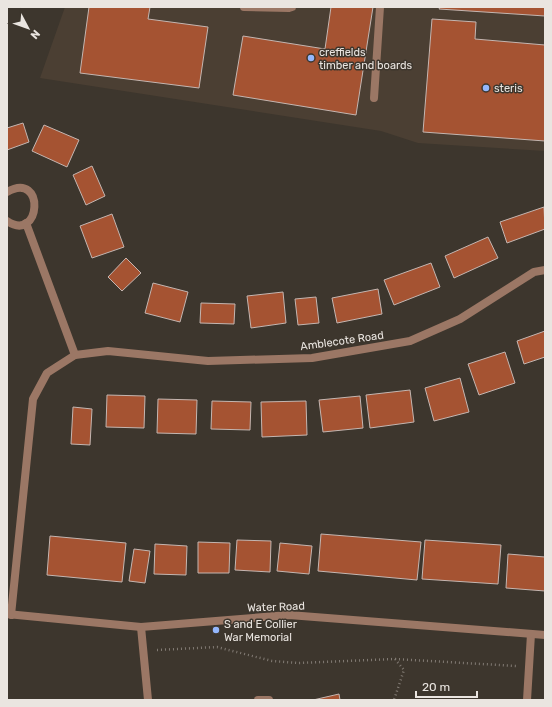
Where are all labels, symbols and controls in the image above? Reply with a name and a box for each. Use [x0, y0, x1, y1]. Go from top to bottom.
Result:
north arrow [8, 8, 48, 48]
text: N [28, 27, 43, 42]
place label: creffields timber and boards [319, 46, 413, 72]
marker: creffields timber and boards [306, 53, 316, 63]
place label: steris [494, 82, 523, 95]
marker: steris [481, 83, 491, 93]
street label: Amblecote Road [299, 329, 385, 353]
street label: Water Road [247, 599, 305, 615]
place label: S and E Collier War Memorial [224, 618, 298, 644]
marker: S and E Collier War Memorial [211, 625, 221, 635]
scale bar [416, 673, 477, 699]
text: 20 m [422, 680, 450, 694]

